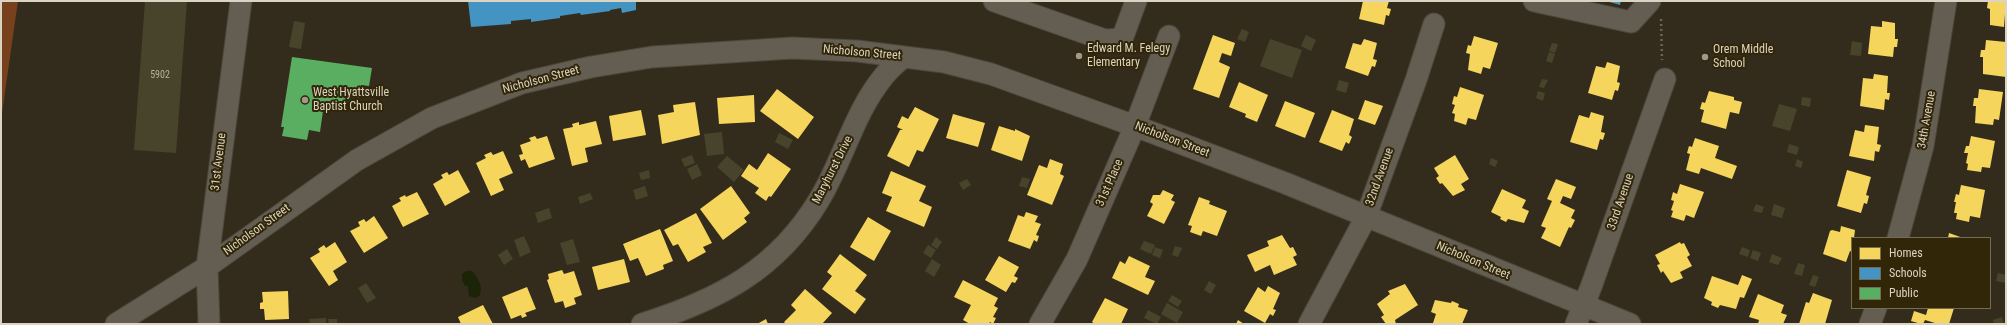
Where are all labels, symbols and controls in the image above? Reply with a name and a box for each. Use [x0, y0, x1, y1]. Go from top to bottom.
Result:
street label: Nicholson Street [822, 42, 902, 64]
place label: Edward M. Felegy Elementary [1087, 42, 1170, 70]
place label: Orem Middle School [1713, 43, 1773, 71]
marker: Edward M. Felegy Elementary [1074, 51, 1084, 61]
marker: Orem Middle School [1700, 52, 1710, 62]
street label: Nicholson Street [501, 63, 581, 97]
house number: 5902 [150, 69, 170, 81]
place label: West Hyattsville Baptist Church [313, 86, 389, 114]
street label: 34th Avenue [1915, 90, 1939, 150]
marker: West Hyattsville Baptist Church [300, 95, 310, 105]
street label: Nicholson Street [1133, 119, 1211, 161]
street label: 31st Avenue [208, 132, 230, 192]
street label: Maryhurst Drive [810, 134, 856, 206]
street label: 32nd Avenue [1363, 146, 1397, 208]
street label: 31st Place [1093, 157, 1127, 209]
street label: 33rd Avenue [1605, 172, 1637, 232]
street label: Nicholson Street [221, 201, 293, 259]
legend [1851, 237, 1991, 309]
street label: Nicholson Street [1434, 239, 1512, 283]
text: Homes [1889, 246, 1923, 260]
text: Schools [1889, 266, 1927, 280]
text: Public [1889, 286, 1918, 300]

